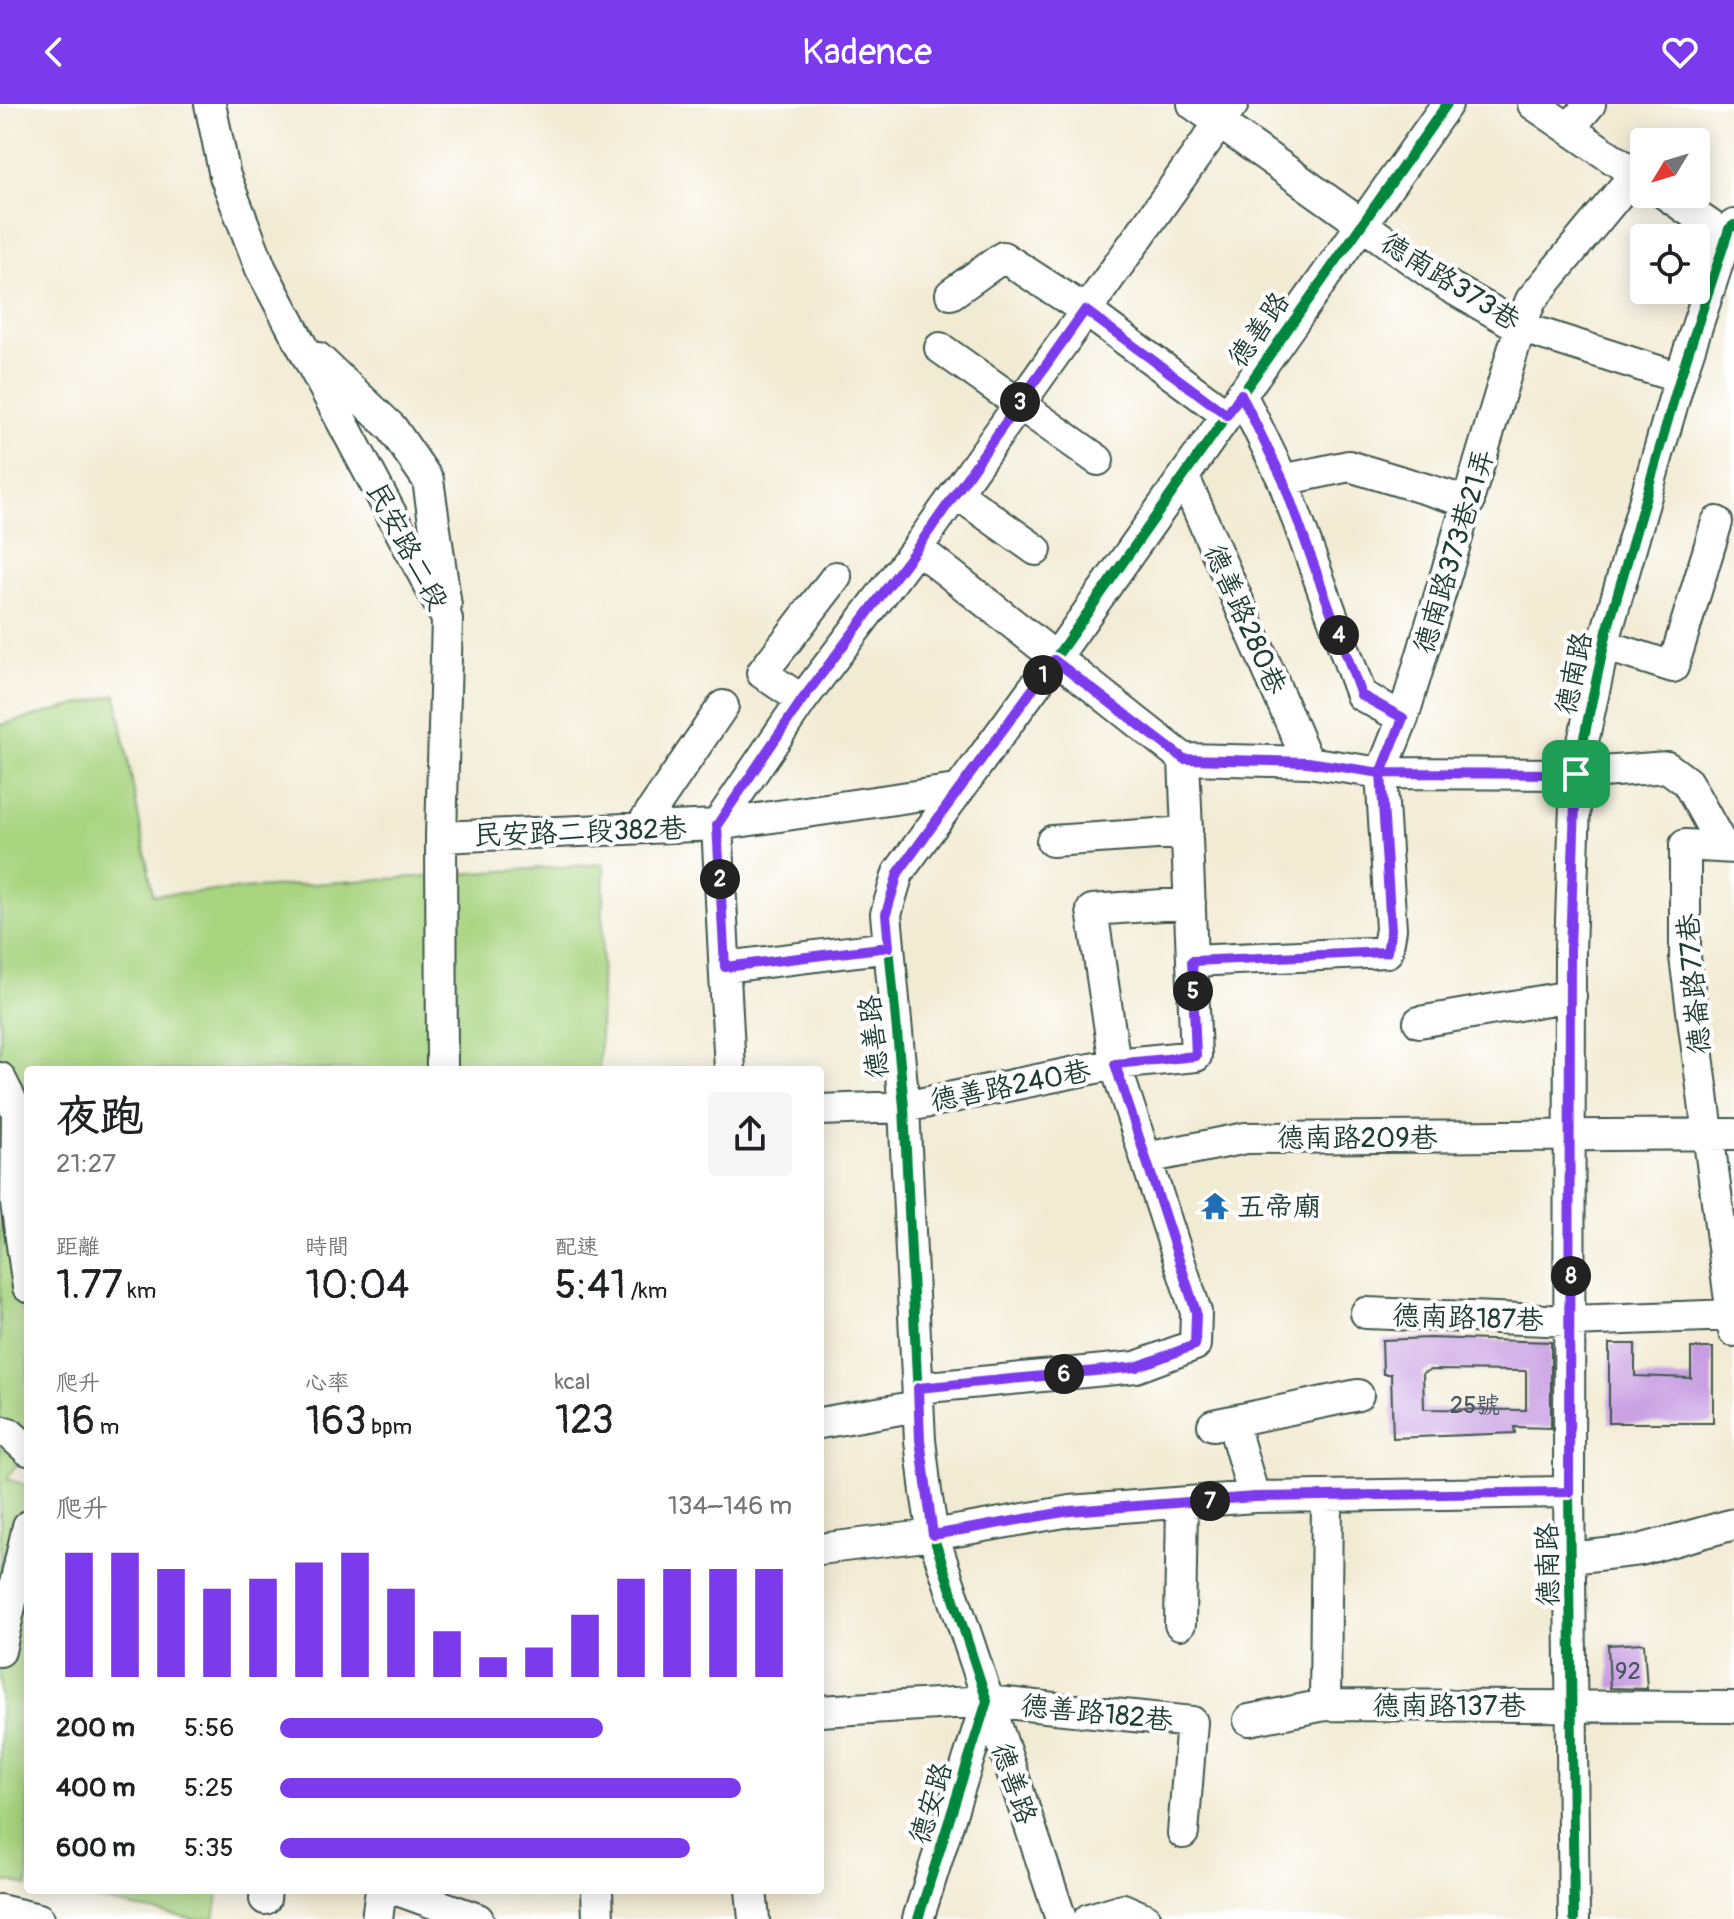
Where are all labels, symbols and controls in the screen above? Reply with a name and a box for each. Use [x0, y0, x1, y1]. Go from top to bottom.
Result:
icon: back [32, 30, 76, 74]
text: Kadence [802, 30, 932, 75]
icon: heart [1658, 30, 1702, 74]
north arrow [1630, 128, 1710, 208]
map controls [1630, 128, 1710, 304]
button: locate [1630, 224, 1710, 304]
street label: 德南路373巷 [1374, 226, 1527, 340]
street label: 德善路 [1221, 285, 1298, 374]
pin: 3 [1000, 382, 1040, 422]
text: 3 [1014, 388, 1026, 416]
street label: 德南路373巷21弄 [1407, 445, 1502, 658]
street label: 民安路二段 [358, 477, 455, 617]
street label: 德善路280巷 [1196, 539, 1294, 701]
pin: 4 [1319, 615, 1359, 655]
text: 4 [1333, 621, 1345, 649]
street label: 德南路 [1549, 629, 1600, 718]
pin: 1 [1023, 655, 1063, 695]
text: 1 [1039, 661, 1047, 689]
pin [1542, 740, 1610, 808]
icon: arrive [1554, 752, 1598, 796]
street label: 民安路二段382巷 [473, 811, 688, 854]
pin: 2 [700, 859, 740, 899]
text: 2 [714, 865, 726, 893]
street label: 德崙路77巷 [1671, 911, 1718, 1056]
pin: 5 [1173, 971, 1213, 1011]
text: 5 [1187, 977, 1199, 1005]
street label: 德善路 [853, 993, 896, 1080]
street label: 德善路240巷 [927, 1054, 1095, 1119]
text: 夜跑 [56, 1090, 144, 1145]
button: share [708, 1092, 792, 1176]
street label: 德南路209巷 [1276, 1121, 1439, 1156]
text: 21:27 [56, 1148, 116, 1180]
place label: 五帝廟 [1237, 1190, 1321, 1225]
temple icon: 五帝廟 [1200, 1191, 1230, 1221]
text: 距離 [56, 1233, 100, 1261]
text: 時間 [305, 1233, 349, 1261]
text: 配速 [555, 1233, 599, 1261]
pin: 8 [1551, 1256, 1591, 1296]
text: 1.77 [56, 1261, 123, 1310]
text: 10:04 [305, 1261, 410, 1310]
text: 5:41 [555, 1261, 626, 1310]
text: 8 [1565, 1262, 1577, 1290]
text: km [123, 1277, 156, 1305]
text: /km [626, 1277, 667, 1305]
street label: 德南路187巷 [1391, 1298, 1545, 1339]
pin: 6 [1044, 1354, 1084, 1394]
text: 6 [1058, 1360, 1070, 1388]
text: kcal [555, 1368, 590, 1396]
text: 爬升 [56, 1369, 100, 1397]
text: 心率 [305, 1369, 349, 1397]
house number: 25號 [1450, 1391, 1500, 1420]
text: 123 [555, 1396, 614, 1445]
text: 16 [56, 1397, 95, 1446]
text: 163 [305, 1397, 367, 1446]
text: m [95, 1413, 119, 1441]
text: bpm [367, 1413, 412, 1441]
pin: 7 [1190, 1481, 1230, 1521]
text: 7 [1204, 1487, 1216, 1515]
text: 134–146 m [668, 1490, 792, 1522]
text: 爬升 [56, 1493, 108, 1525]
street label: 德南路 [1530, 1523, 1567, 1607]
house number: 92 [1615, 1657, 1641, 1686]
street label: 德善路182巷 [1019, 1688, 1176, 1739]
street label: 德南路137巷 [1372, 1689, 1527, 1724]
text: 200 m [56, 1712, 135, 1744]
text: 5:56 [184, 1712, 234, 1744]
street label: 德善路 [983, 1738, 1044, 1829]
street label: 德安路 [902, 1758, 960, 1849]
text: 400 m [56, 1772, 135, 1804]
text: 5:25 [184, 1772, 234, 1804]
text: 600 m [56, 1832, 135, 1864]
text: 5:35 [184, 1832, 234, 1864]

